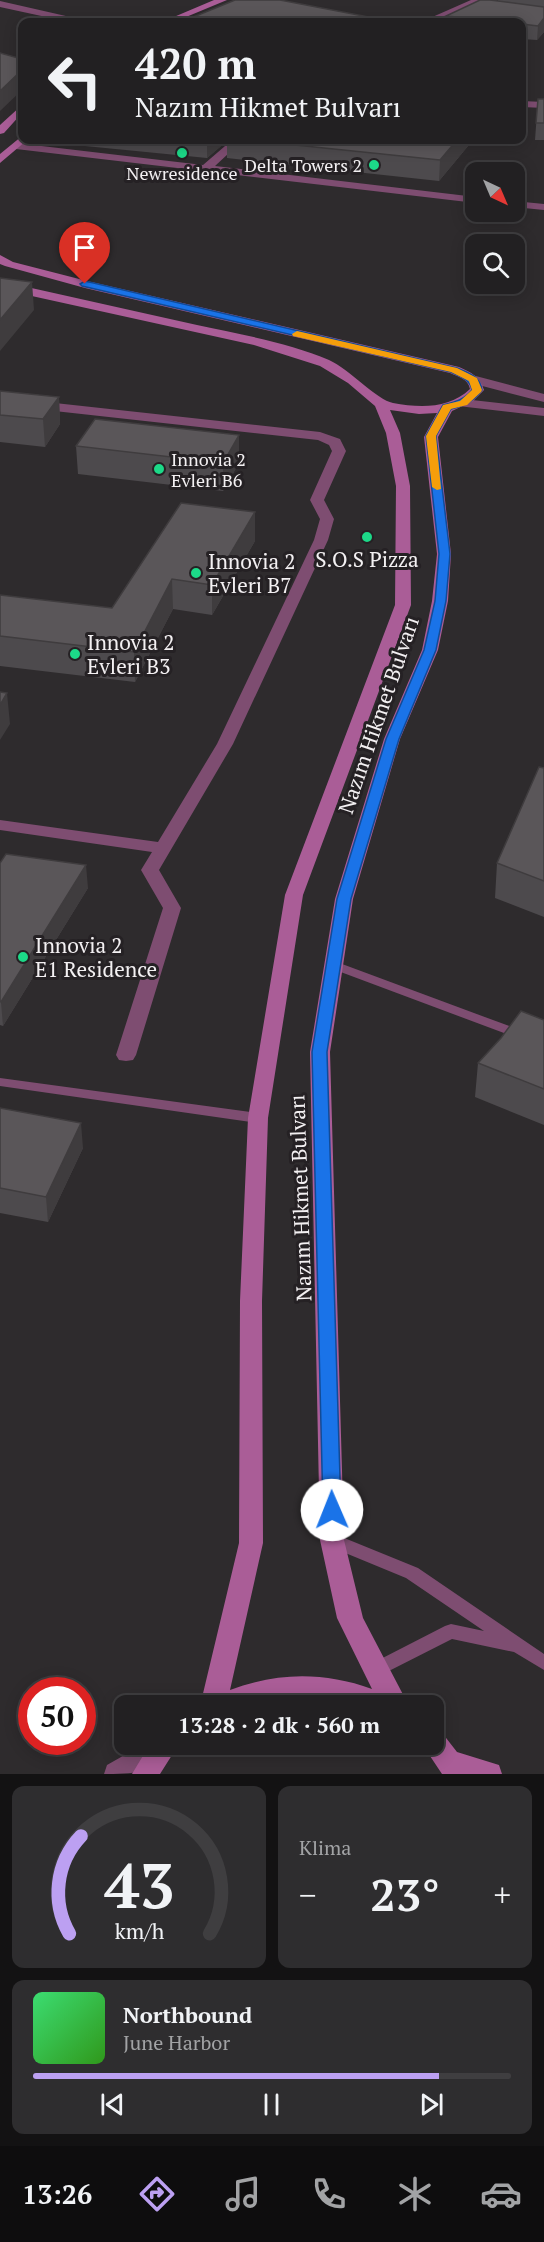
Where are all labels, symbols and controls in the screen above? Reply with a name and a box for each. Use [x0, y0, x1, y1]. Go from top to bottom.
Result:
text: 420 m [135, 35, 256, 91]
icon: left [36, 42, 114, 120]
text: Nazım Hikmet Bulvarı [135, 89, 401, 125]
marker: Newresidence [175, 146, 189, 160]
place label: Delta Towers 2 [244, 153, 362, 177]
marker: Delta Towers 2 [367, 158, 381, 172]
place label: Newresidence [126, 161, 238, 185]
north arrow [465, 162, 525, 222]
map controls [465, 162, 525, 294]
pin [59, 222, 110, 284]
icon: arrive [68, 231, 101, 264]
button: search [465, 234, 525, 294]
place label: Innovia 2 Evleri B6 [171, 447, 246, 492]
marker: Innovia 2 Evleri B6 [152, 462, 166, 476]
marker: S.O.S Pizza [360, 530, 374, 544]
place label: S.O.S Pizza [315, 545, 419, 573]
place label: Innovia 2 Evleri B7 [208, 547, 295, 599]
marker: Innovia 2 Evleri B7 [189, 566, 203, 580]
street label: Nazım Hikmet Bulvarı [331, 613, 425, 817]
place label: Innovia 2 Evleri B3 [87, 628, 174, 680]
marker: Innovia 2 Evleri B3 [68, 647, 82, 661]
place label: Innovia 2 E1 Residence [35, 931, 157, 983]
marker: Innovia 2 E1 Residence [16, 950, 30, 964]
street label: Nazım Hikmet Bulvarı [282, 1094, 318, 1302]
position arrow [300, 1478, 364, 1542]
speed limit sign: 50 [18, 1677, 96, 1755]
text: 13:28 · 2 dk · 560 m [178, 1710, 380, 1739]
text: Klima [299, 1834, 351, 1861]
text: 43 [104, 1843, 174, 1926]
text: 23° [370, 1864, 440, 1924]
text: − [299, 1873, 317, 1916]
text: + [493, 1873, 511, 1916]
text: km/h [114, 1917, 164, 1945]
text: Northbound [123, 2000, 252, 2029]
text: June Harbor [123, 2029, 230, 2056]
icon: previous [96, 2088, 129, 2121]
icon: pause [255, 2088, 288, 2121]
icon: next [415, 2088, 448, 2121]
icon: directions [136, 2173, 178, 2215]
icon: music [222, 2173, 264, 2215]
icon: phone [308, 2173, 350, 2215]
icon: climate [394, 2173, 436, 2215]
icon: car [480, 2173, 522, 2215]
text: 13:26 [22, 2176, 92, 2212]

